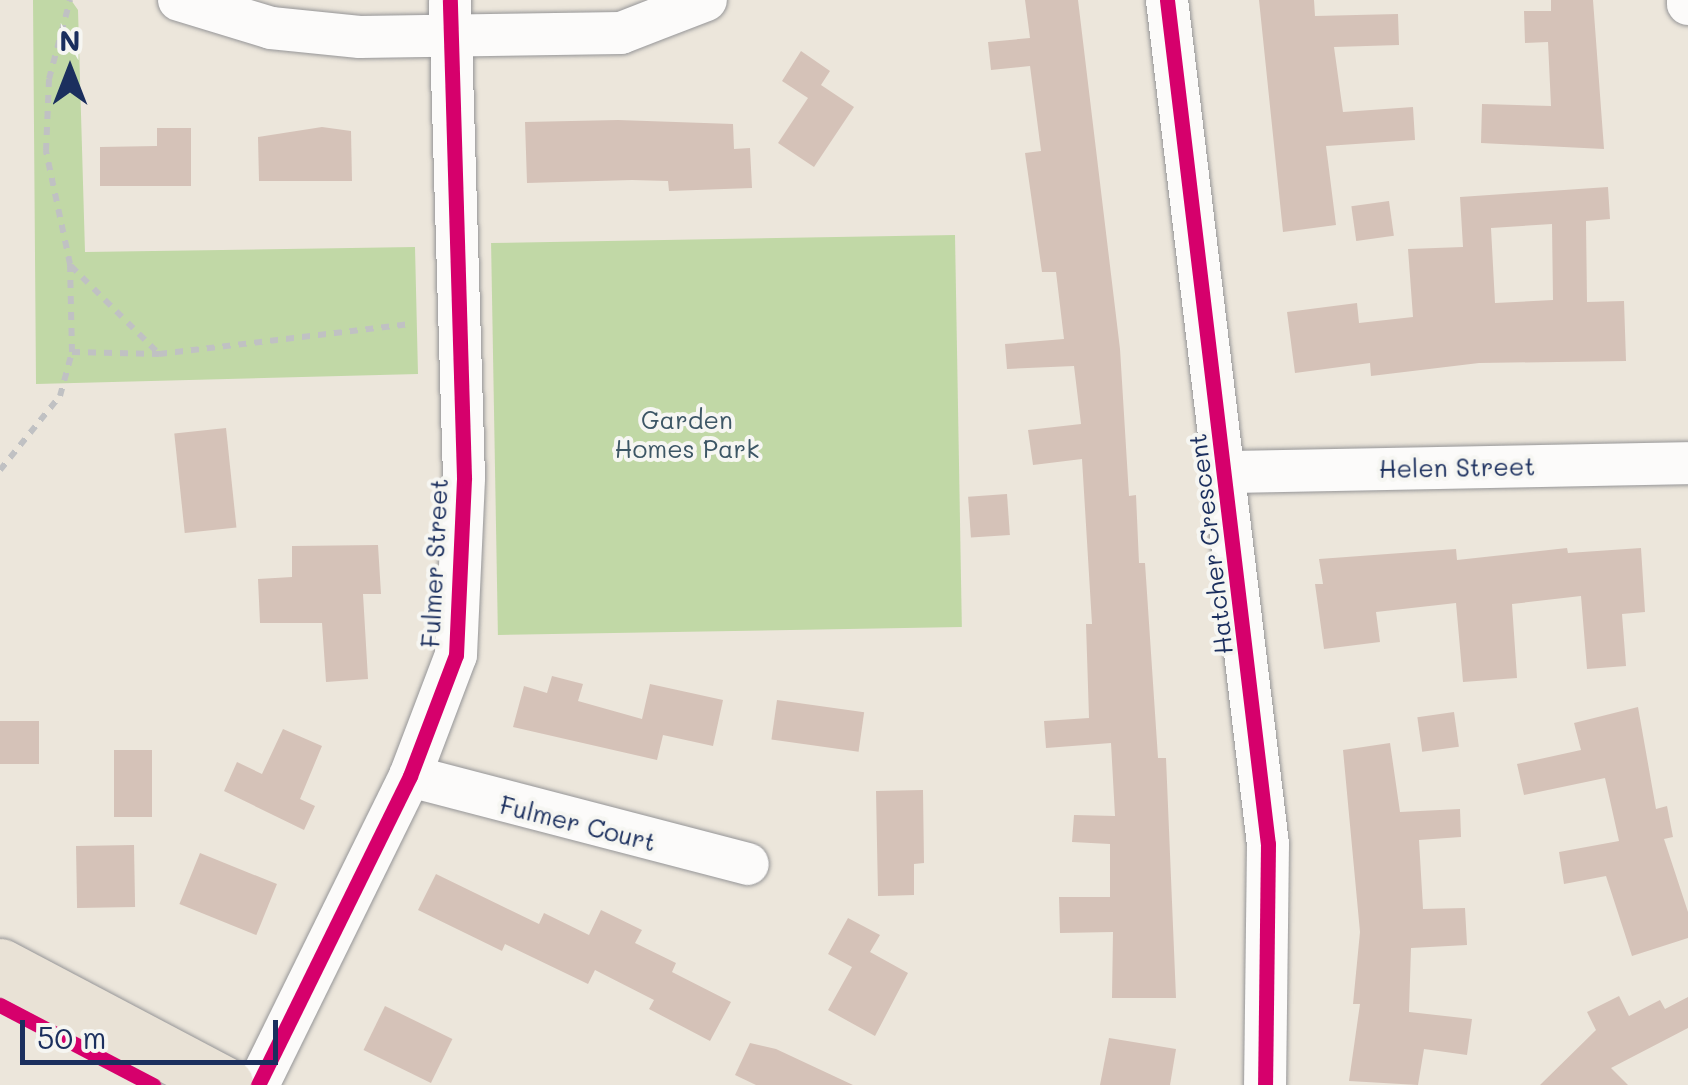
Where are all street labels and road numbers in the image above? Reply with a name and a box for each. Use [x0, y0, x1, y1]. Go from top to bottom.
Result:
street label: Hatcher Crescent [1182, 432, 1238, 656]
street label: Helen Street [1379, 451, 1535, 483]
street label: Fulmer Street [415, 478, 453, 648]
street label: Fulmer Court [497, 789, 659, 857]

